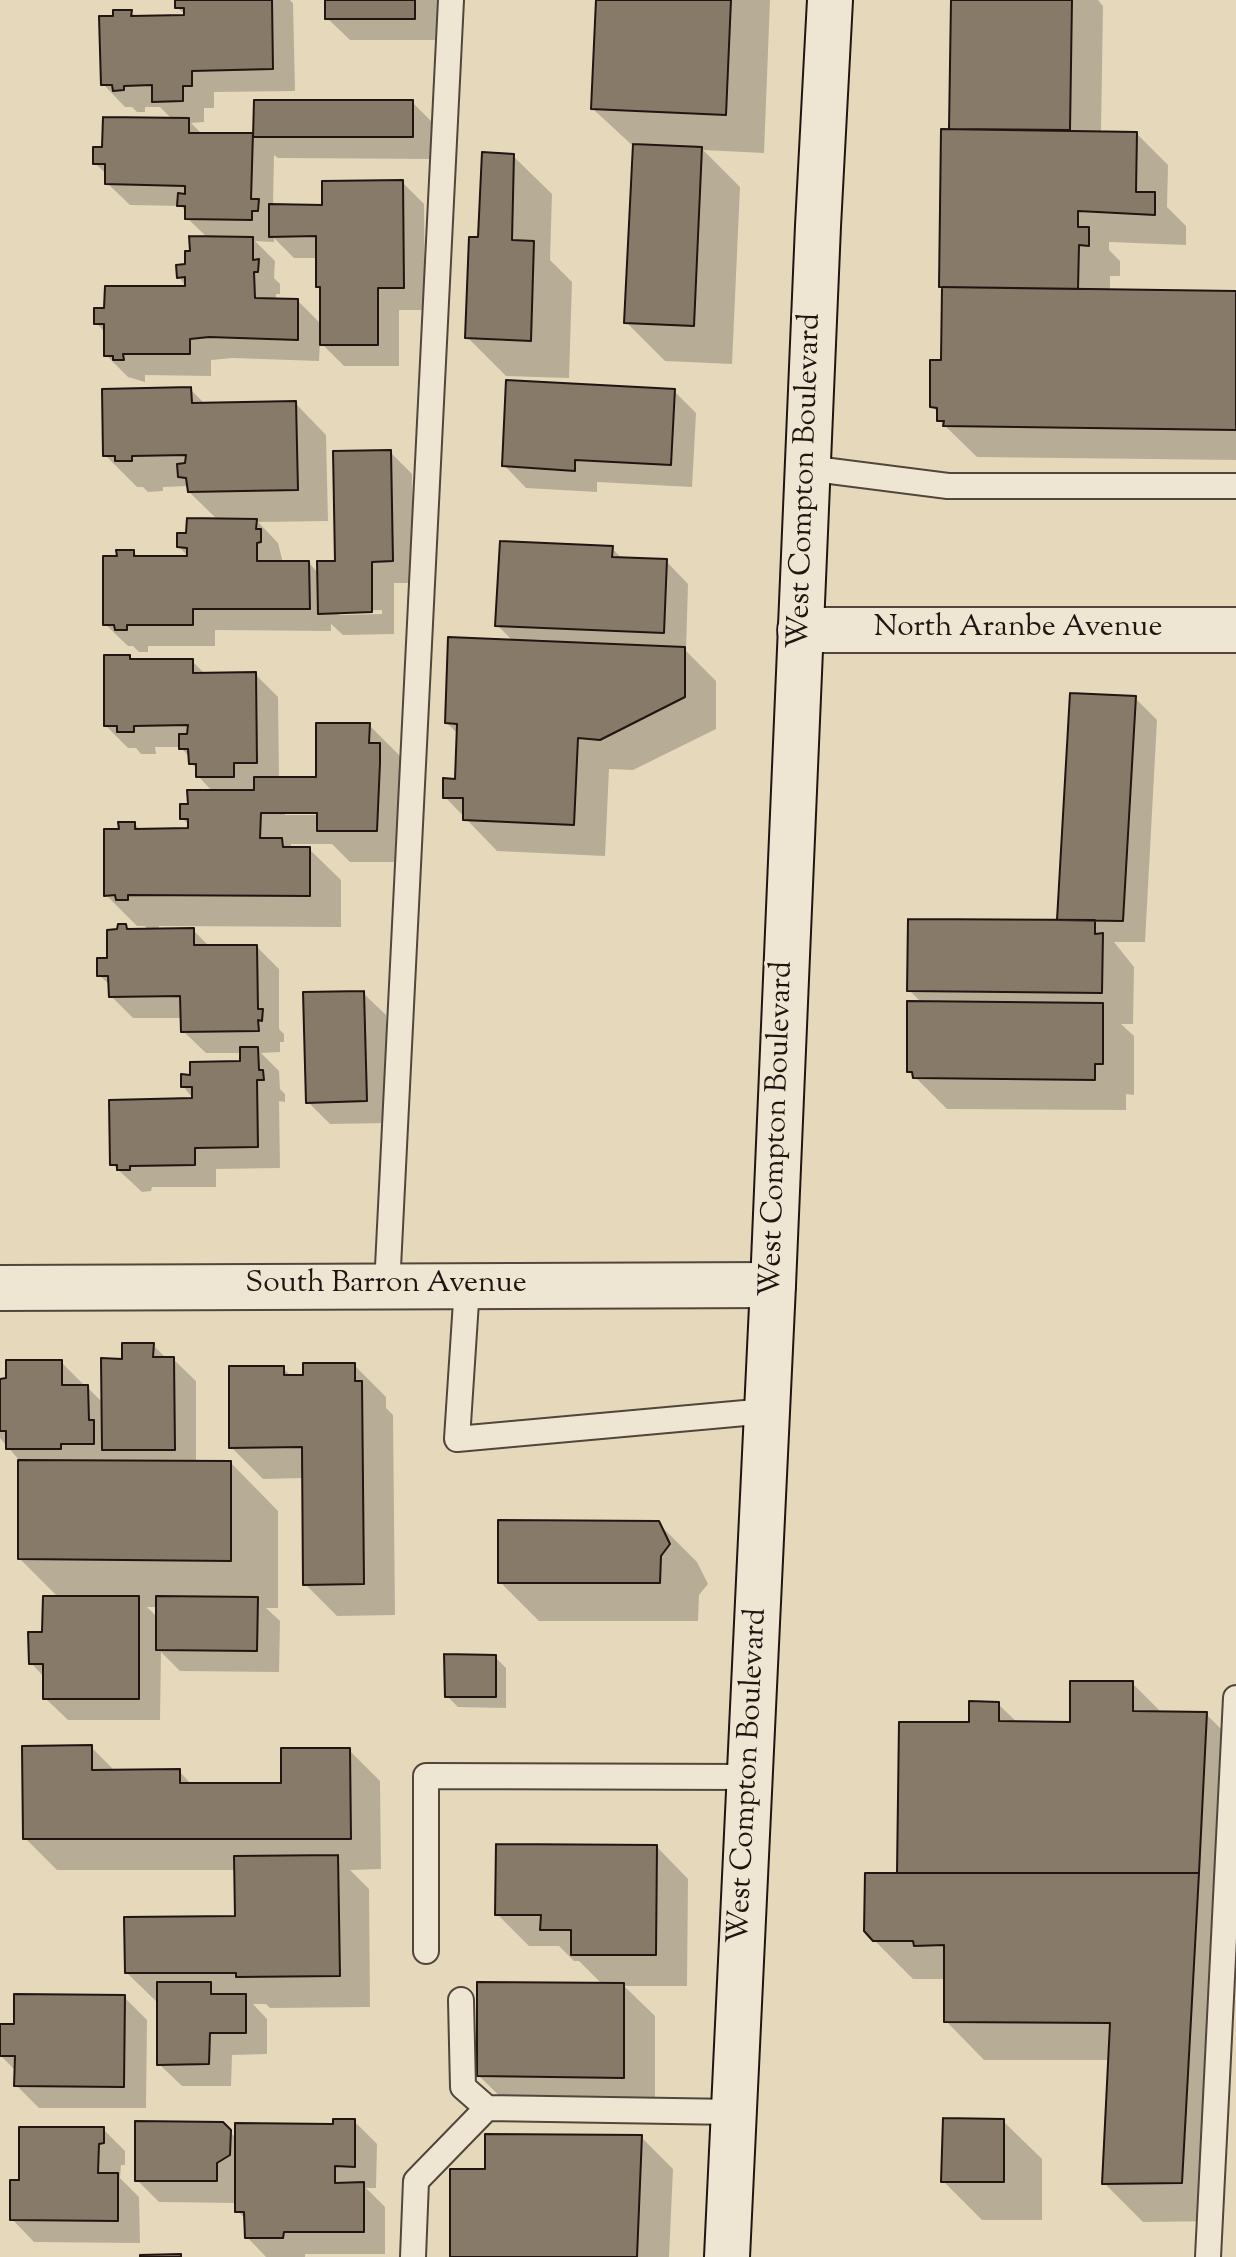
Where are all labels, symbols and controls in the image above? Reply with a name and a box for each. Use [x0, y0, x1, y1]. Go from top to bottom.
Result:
street label: West Compton Boulevard [783, 313, 831, 649]
street label: North Aranbe Avenue [874, 612, 1162, 648]
street label: West Compton Boulevard [755, 961, 803, 1297]
street label: South Barron Avenue [245, 1268, 527, 1304]
street label: West Compton Boulevard [723, 1607, 777, 1945]

